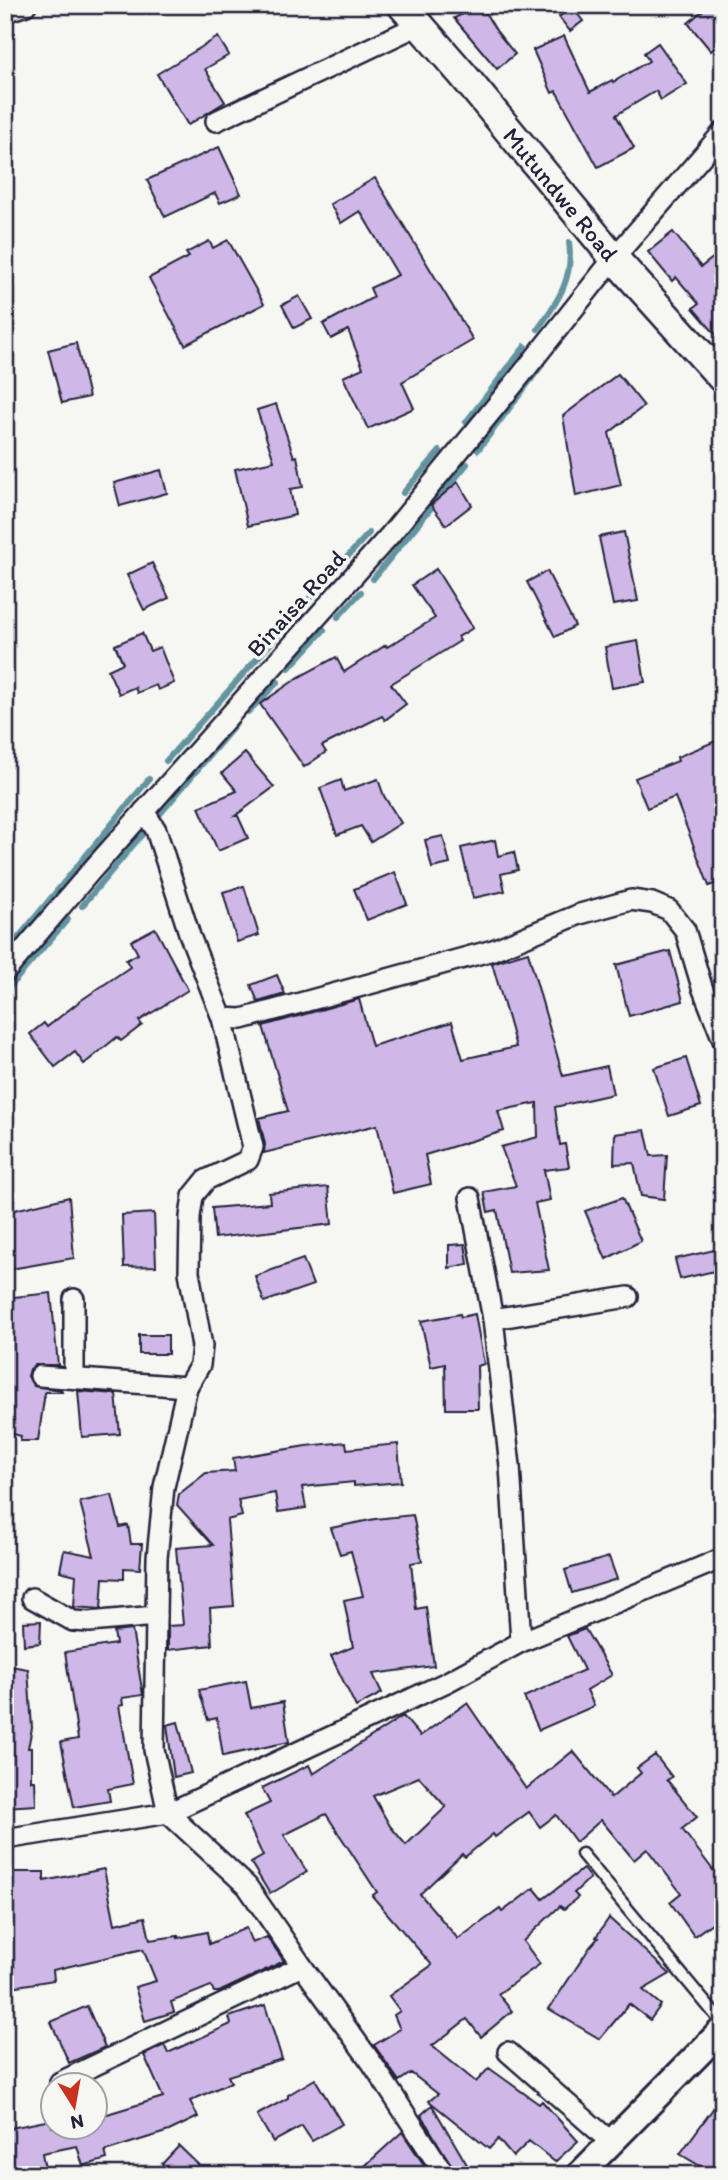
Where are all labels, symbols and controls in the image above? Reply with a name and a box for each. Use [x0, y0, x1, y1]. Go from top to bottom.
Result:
street label: Mutundwe Road [497, 121, 625, 267]
street label: Binaisa Road [240, 544, 352, 662]
north arrow [38, 2072, 108, 2142]
text: N [69, 2110, 86, 2135]

